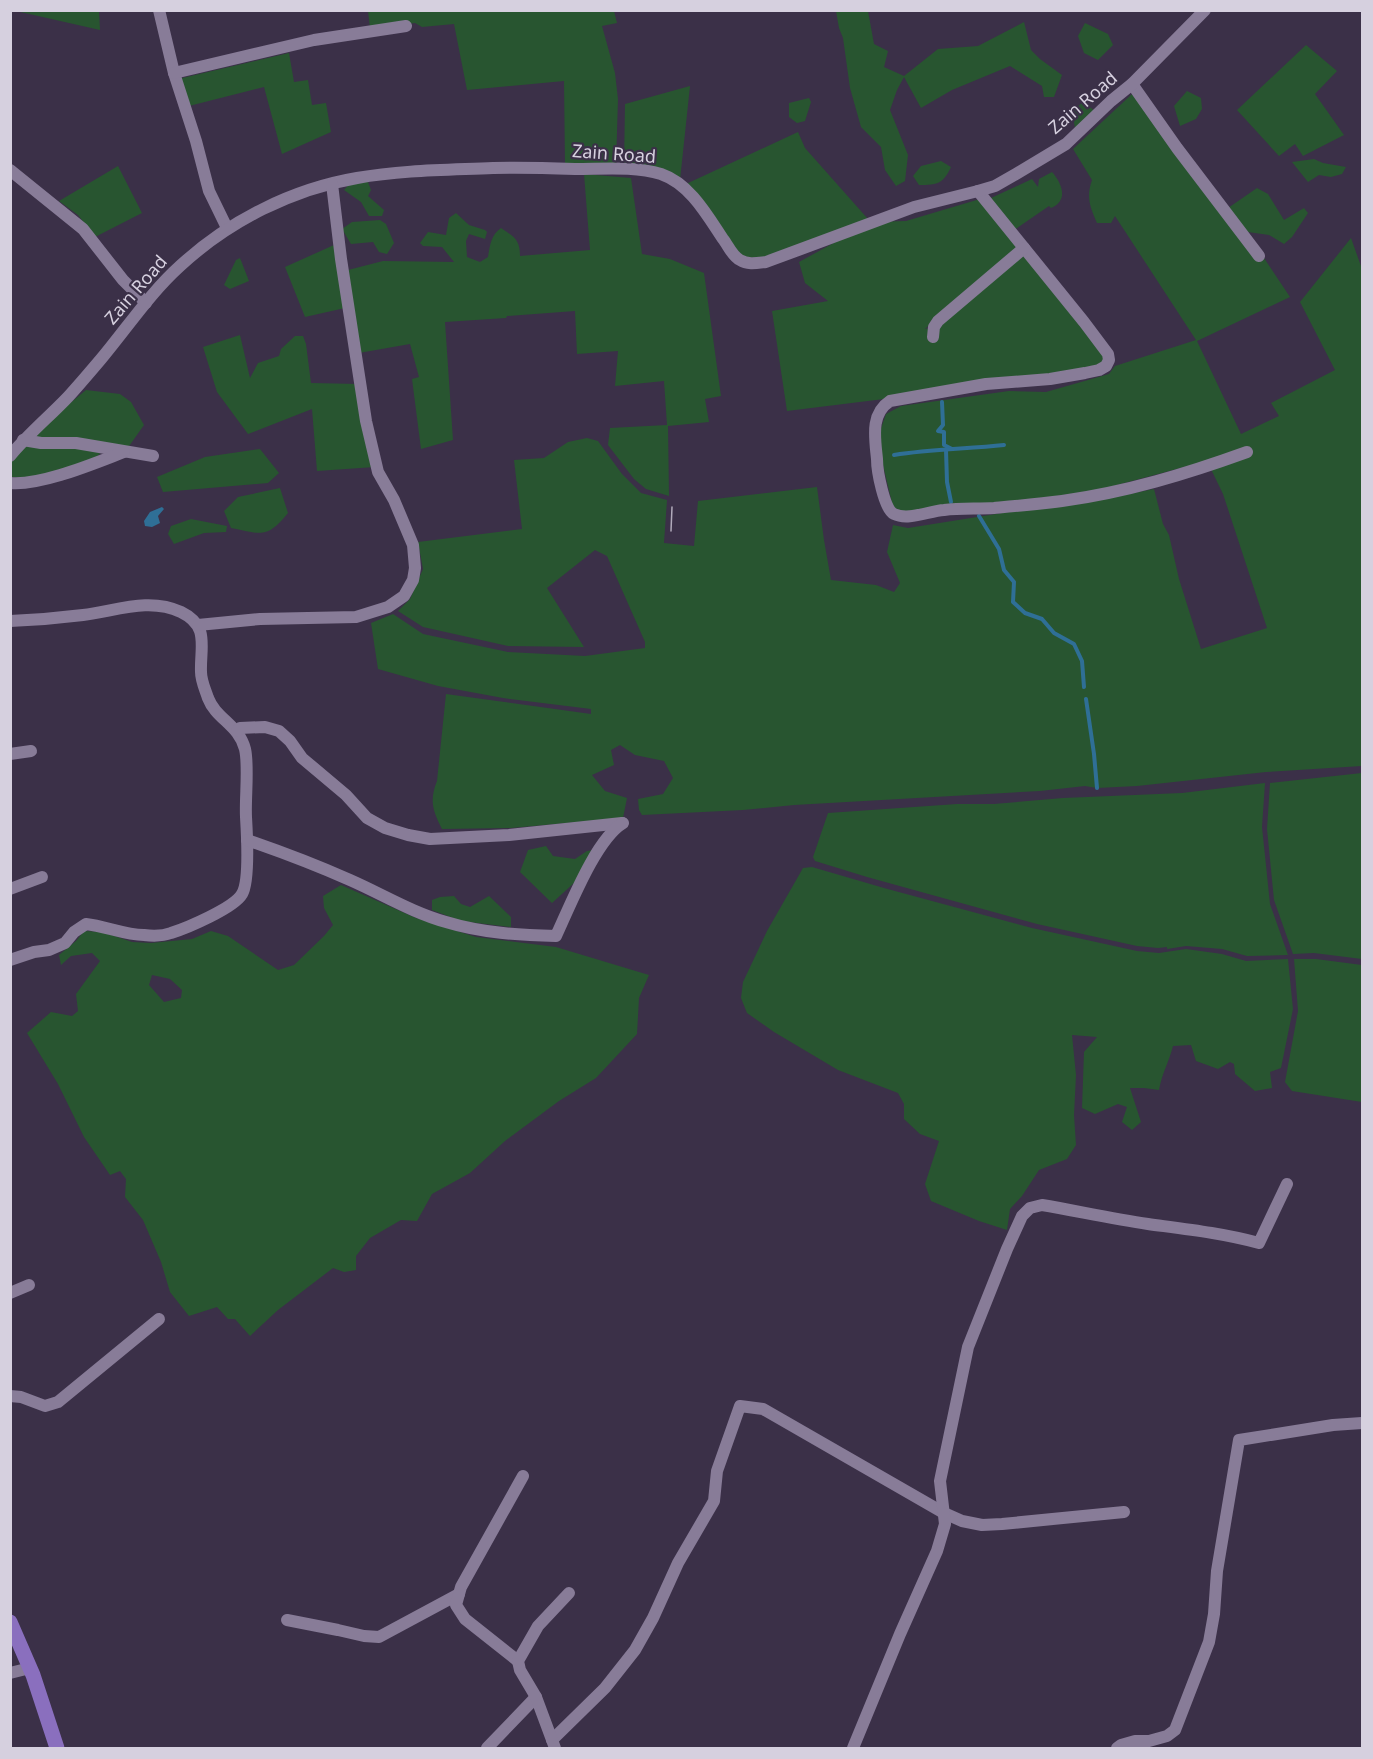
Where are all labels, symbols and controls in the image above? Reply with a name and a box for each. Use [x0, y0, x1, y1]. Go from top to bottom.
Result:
street label: Zain Road [1043, 66, 1122, 139]
street label: Zain Road [571, 138, 657, 168]
street label: Zain Road [99, 250, 172, 329]

